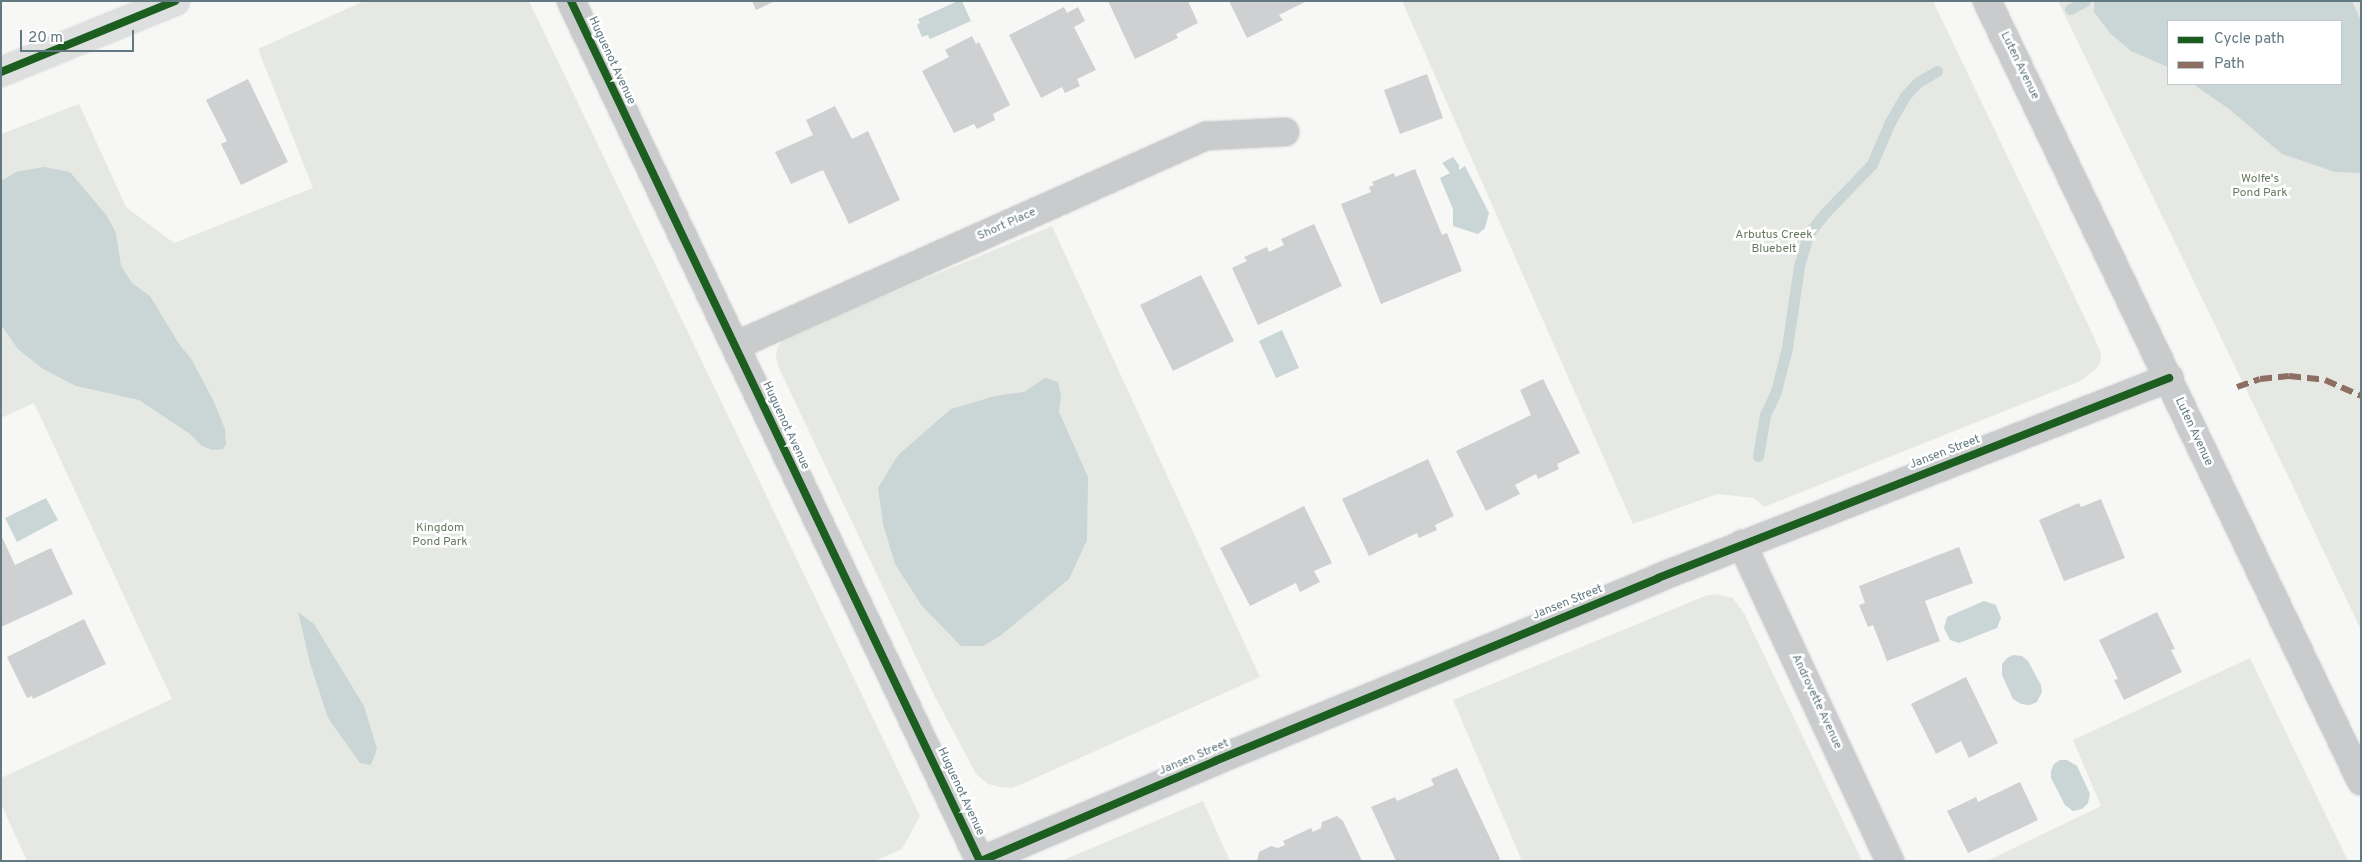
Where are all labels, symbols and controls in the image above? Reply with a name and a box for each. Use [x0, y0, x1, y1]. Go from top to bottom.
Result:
street label: Huguenot Avenue [584, 14, 638, 108]
scale bar [22, 20, 136, 52]
legend [2167, 20, 2342, 85]
text: 20 m [28, 29, 63, 48]
street label: Luten Avenue [1996, 30, 2042, 102]
text: Cycle path [2214, 30, 2285, 49]
text: Path [2214, 55, 2245, 74]
park label: Wolfe's Pond Park [2232, 173, 2288, 201]
street label: Short Place [975, 206, 1039, 244]
park label: Arbutus Creek Bluebelt [1735, 229, 1813, 257]
street label: Huguenot Avenue [758, 379, 812, 473]
street label: Luten Avenue [2171, 395, 2215, 469]
street label: Jansen Street [1908, 433, 1982, 473]
park label: Kingdom Pond Park [412, 522, 468, 550]
street label: Jansen Street [1531, 582, 1605, 624]
street label: Androvette Avenue [1788, 652, 1844, 752]
street label: Jansen Street [1157, 737, 1231, 779]
street label: Huguenot Avenue [933, 745, 987, 839]

